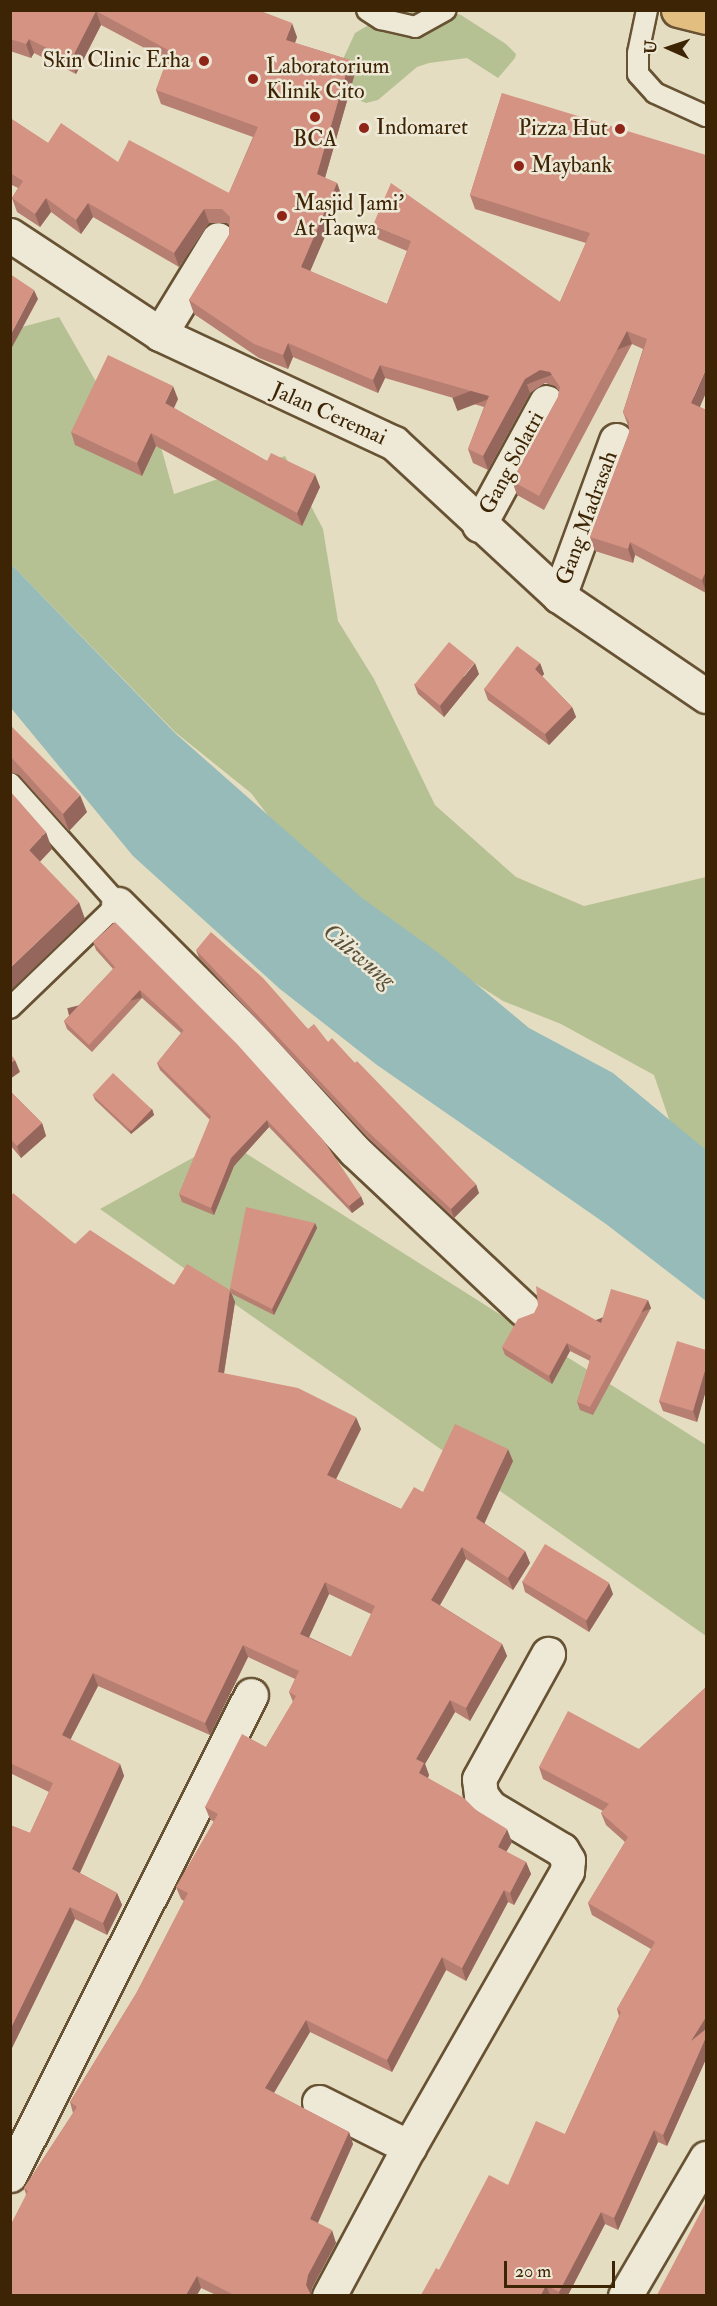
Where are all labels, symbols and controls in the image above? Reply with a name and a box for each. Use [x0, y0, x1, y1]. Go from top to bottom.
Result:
north arrow [639, 18, 699, 78]
text: U [641, 40, 661, 54]
place label: Skin Clinic Erha [43, 48, 190, 74]
marker: Skin Clinic Erha [195, 52, 213, 70]
place label: Laboratorium Klinik Cito [266, 53, 390, 104]
marker: Laboratorium Klinik Cito [244, 70, 262, 88]
marker: BCA [308, 110, 322, 124]
place label: Indomaret [376, 115, 468, 141]
place label: Pizza Hut [518, 116, 608, 142]
marker: Indomaret [357, 121, 371, 135]
marker: Pizza Hut [613, 122, 627, 136]
place label: BCA [293, 127, 337, 153]
place label: Maybank [531, 153, 612, 179]
marker: Maybank [512, 159, 526, 173]
place label: Masjid Jami' At Taqwa [294, 190, 404, 242]
marker: Masjid Jami' At Taqwa [275, 209, 289, 223]
street label: Jalan Ceremai [268, 377, 390, 451]
street label: Gang Solatri [474, 407, 550, 519]
street label: Gang Madrasah [551, 447, 623, 589]
water label: Ciliwung [317, 917, 401, 995]
scale bar [507, 2249, 618, 2287]
text: 20 m [515, 2260, 551, 2283]

